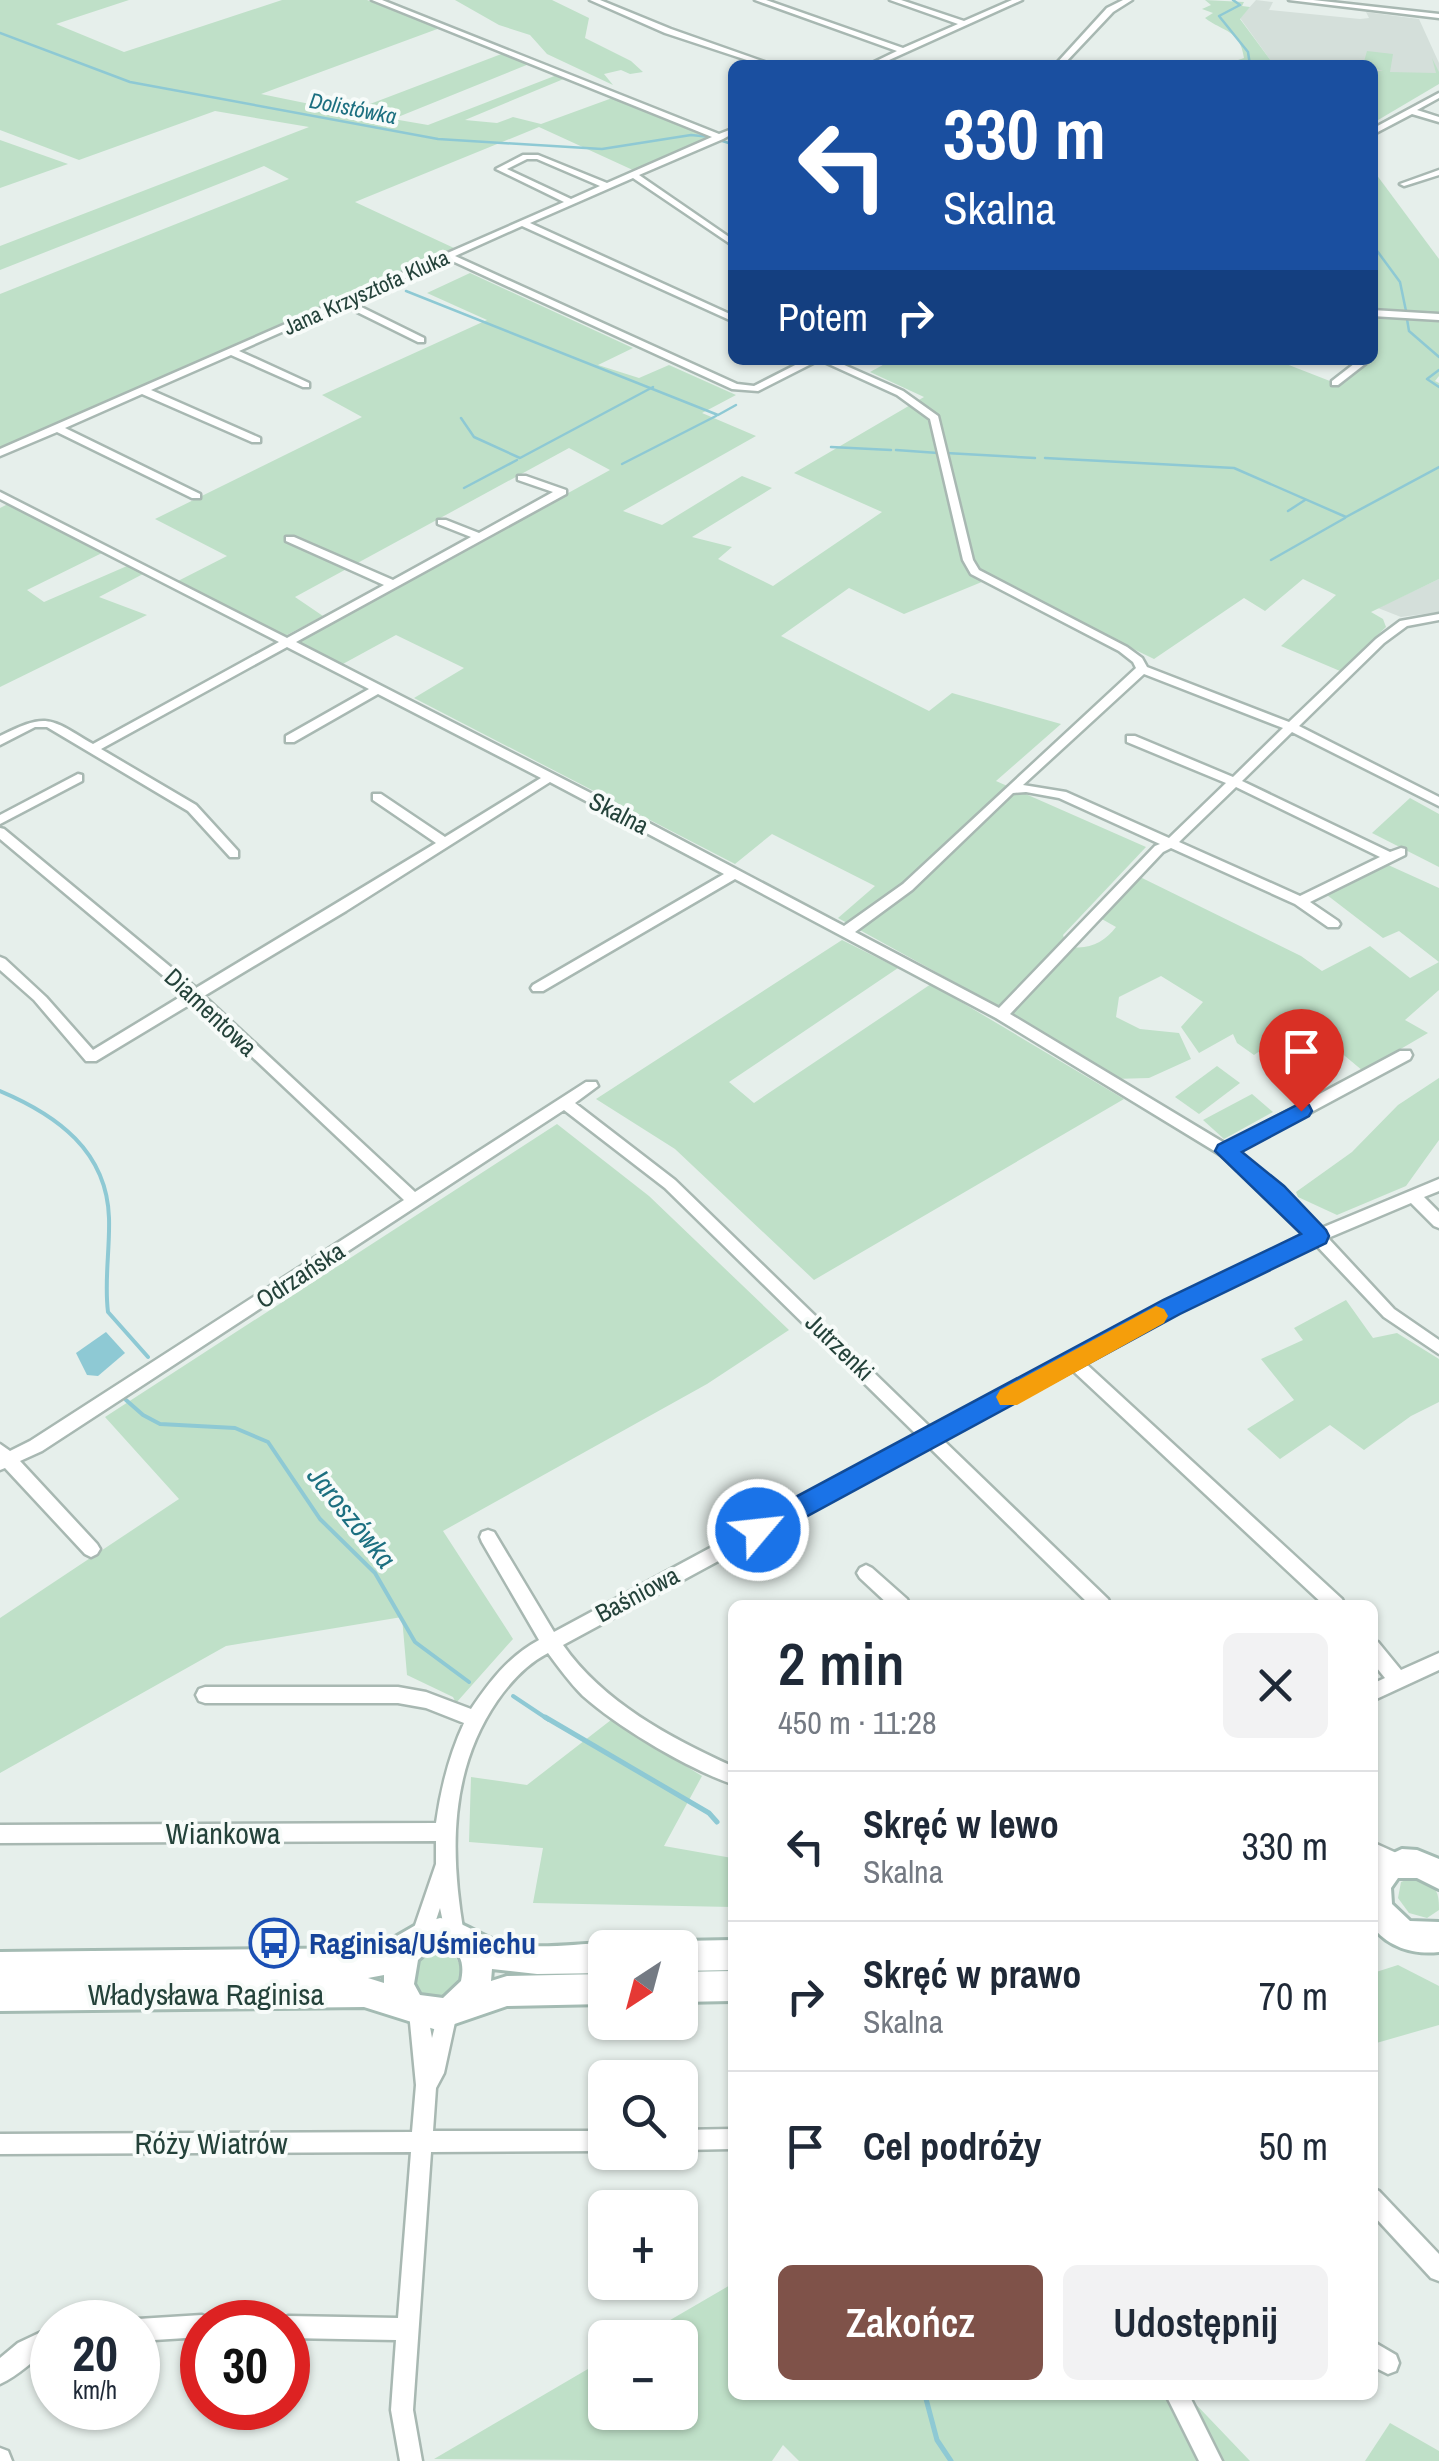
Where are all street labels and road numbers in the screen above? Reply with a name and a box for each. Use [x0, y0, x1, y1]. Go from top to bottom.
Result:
street label: Jana Krzysztofa Kluka [278, 242, 454, 342]
street label: Skalna [583, 784, 655, 843]
street label: Diamentowa [157, 960, 265, 1064]
street label: Odrzańska [249, 1233, 351, 1316]
street label: Jutrzenki [798, 1306, 882, 1388]
street label: Baśniowa [589, 1558, 685, 1630]
street label: Wiankowa [166, 1813, 281, 1853]
street label: Władysława Raginisa [88, 1974, 325, 2014]
street label: Róży Wiatrów [134, 2123, 288, 2163]

